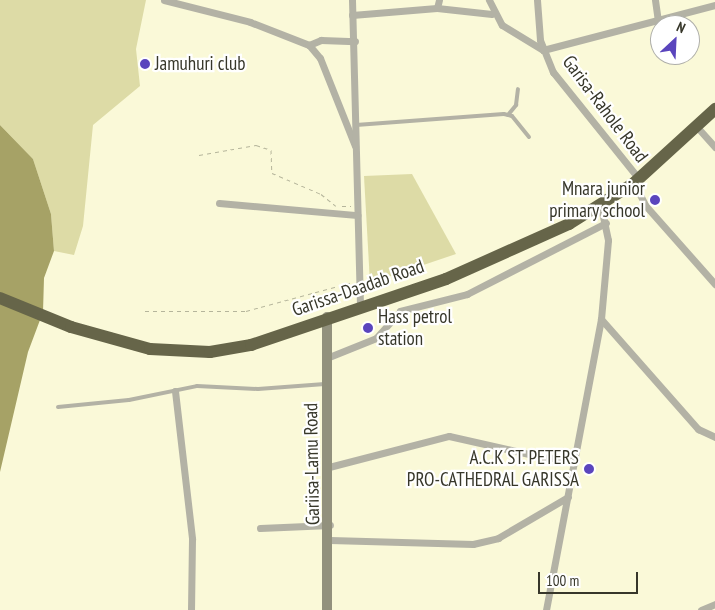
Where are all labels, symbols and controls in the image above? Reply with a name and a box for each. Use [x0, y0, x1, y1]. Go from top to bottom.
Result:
north arrow [650, 15, 700, 65]
text: N [674, 18, 688, 37]
street label: Garisa-Rahole Road [557, 51, 653, 167]
place label: Jamuhuri club [155, 53, 245, 75]
marker: Jamuhuri club [139, 58, 151, 70]
place label: Mnara junior primary school [549, 178, 645, 222]
marker: Mnara junior primary school [649, 194, 661, 206]
street label: Garissa-Daadab Road [289, 255, 427, 321]
place label: Hass petrol station [378, 306, 452, 350]
marker: Hass petrol station [362, 322, 374, 334]
street label: Gariisa-Lamu Road [300, 403, 324, 525]
place label: A.C.K ST. PETERS PRO-CATHEDRAL GARISSA [406, 447, 579, 491]
marker: A.C.K ST. PETERS PRO-CATHEDRAL GARISSA [583, 463, 595, 475]
scale bar [540, 562, 640, 594]
text: 100 m [546, 571, 579, 590]

